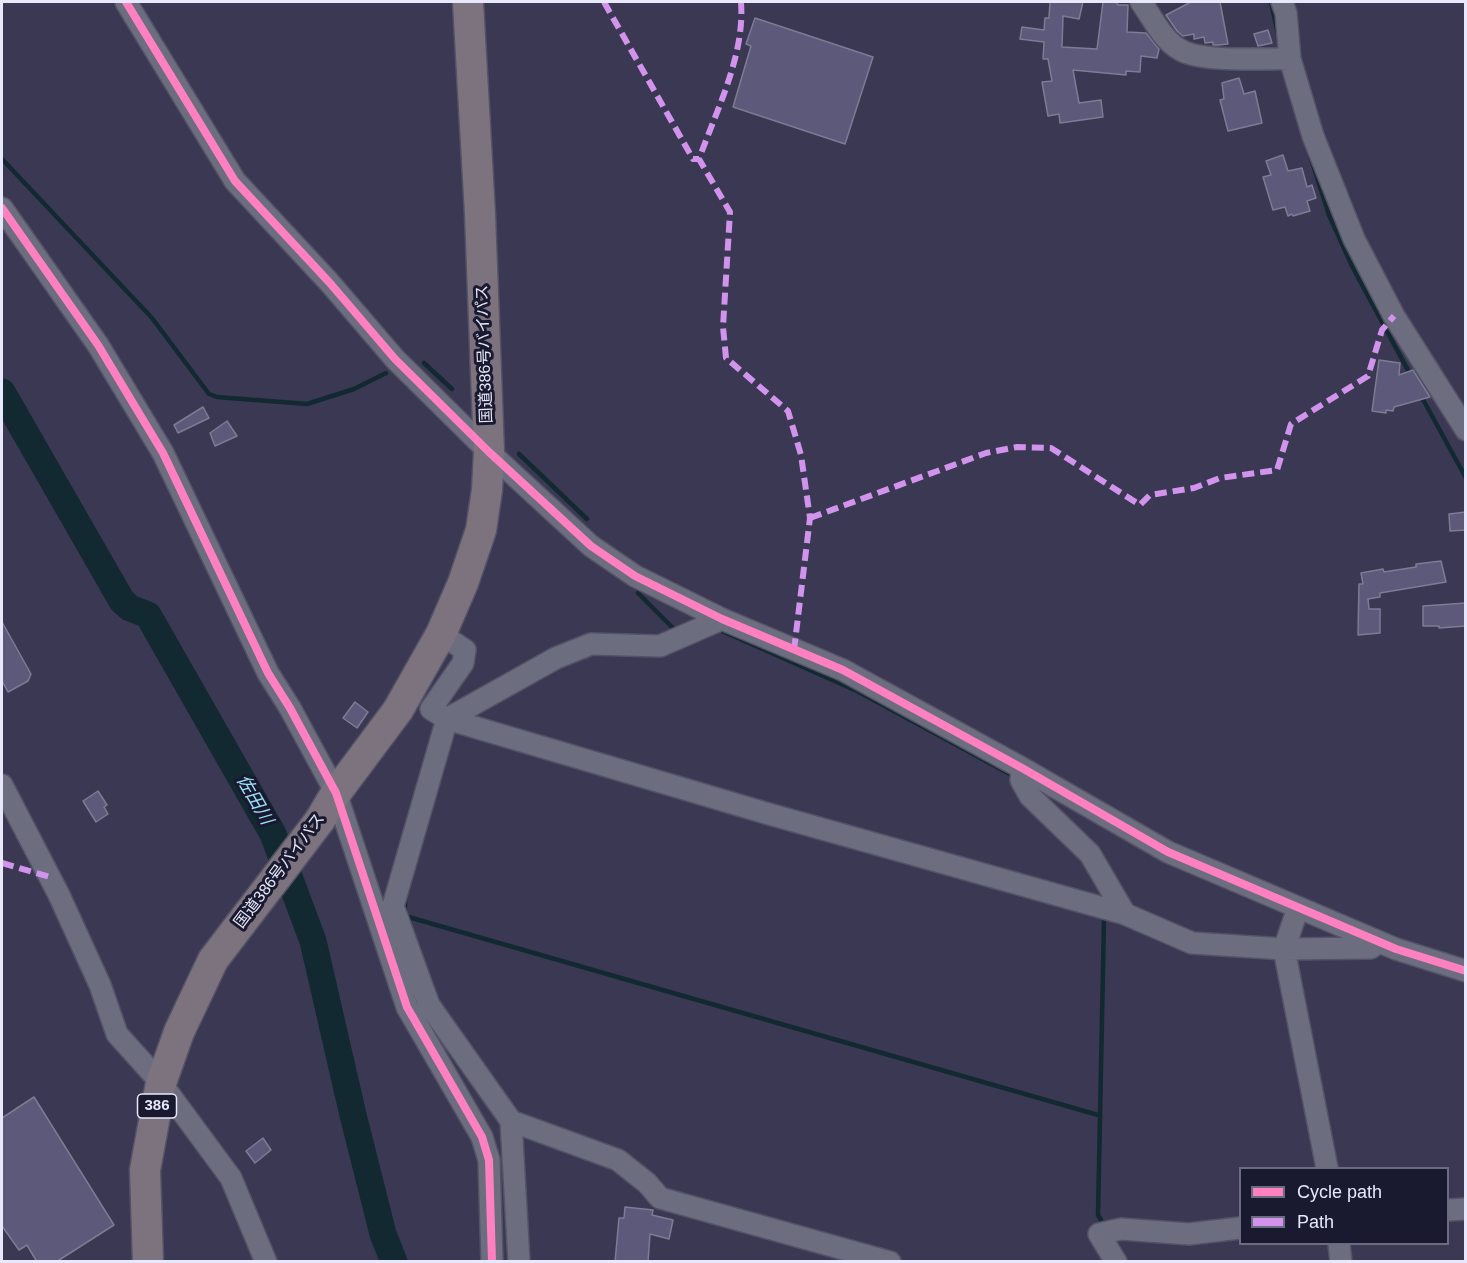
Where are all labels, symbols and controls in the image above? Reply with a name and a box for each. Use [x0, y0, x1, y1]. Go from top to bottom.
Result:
street label: 国道386号バイパス [473, 284, 497, 424]
water label: 佐田川 [231, 771, 277, 829]
street label: 国道386号バイパス [231, 810, 329, 932]
road number: 386 [138, 1094, 176, 1118]
legend [1239, 1167, 1449, 1245]
text: Cycle path [1297, 1182, 1382, 1202]
text: Path [1297, 1212, 1334, 1232]

